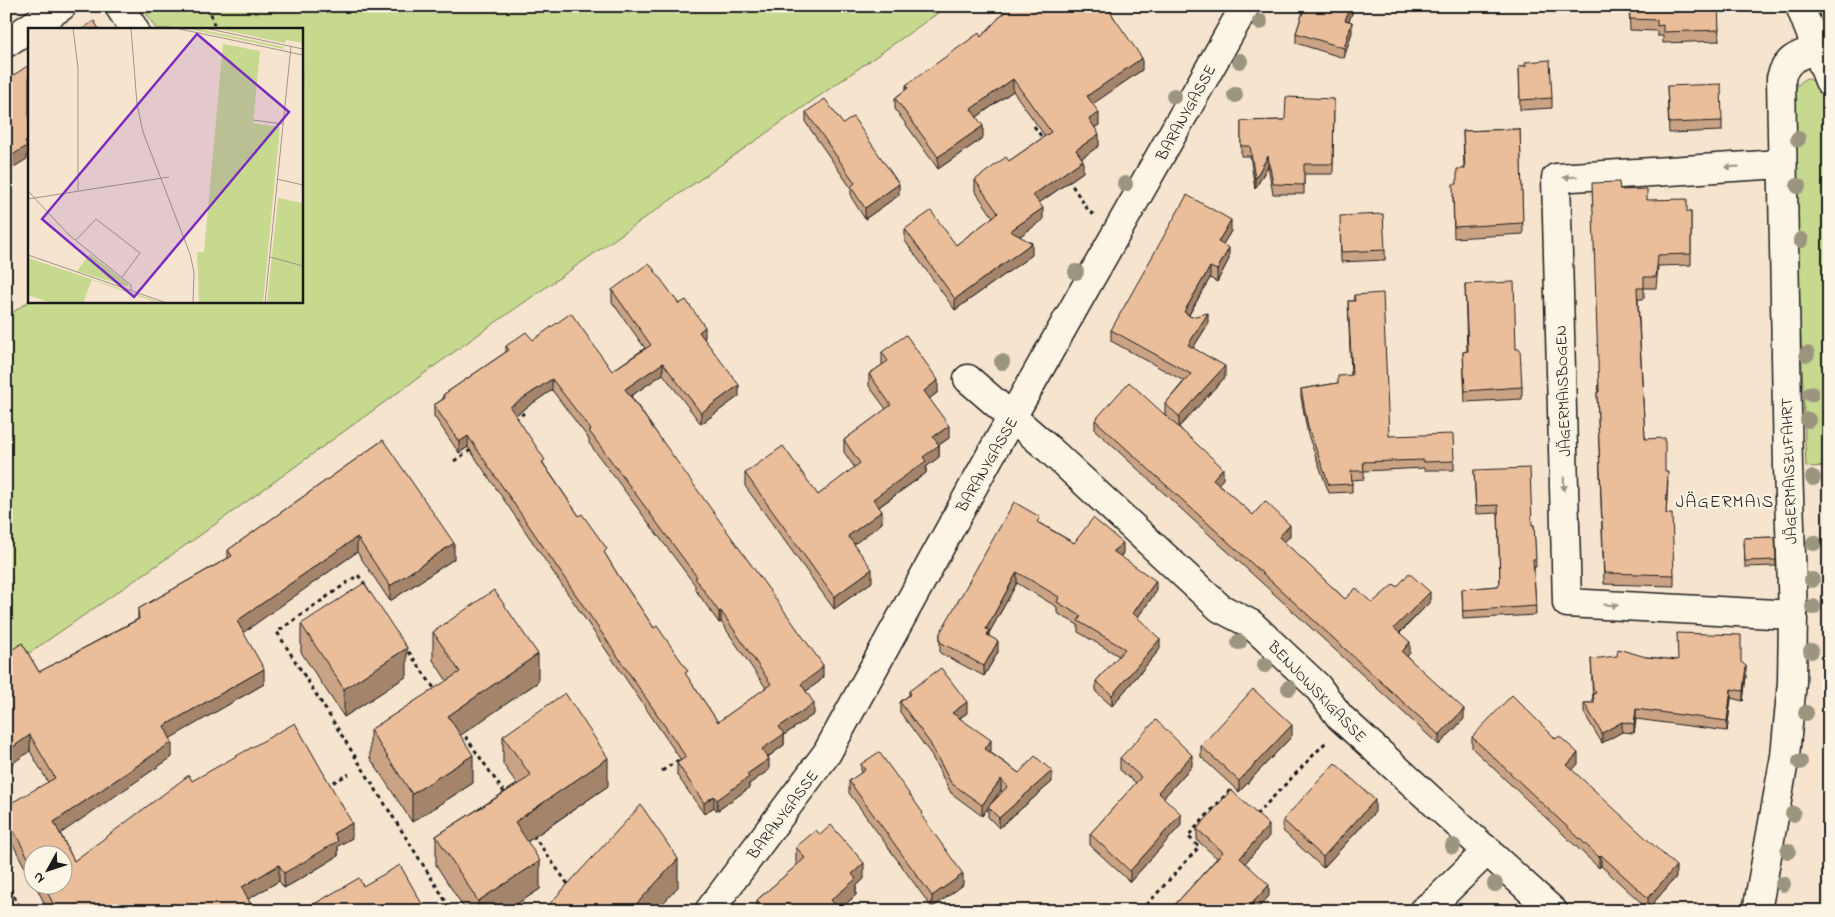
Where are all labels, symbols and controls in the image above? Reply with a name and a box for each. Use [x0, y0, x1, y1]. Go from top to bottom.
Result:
inset map [28, 28, 302, 302]
street label: BARANYGASSE [1150, 61, 1223, 166]
one-way arrow [1724, 164, 1740, 172]
one-way arrow [1562, 174, 1578, 182]
street label: JÄGERMAISBOGEN [1550, 325, 1578, 457]
street label: JÄGERMAISZUFAHRT [1775, 397, 1805, 545]
street label: BARANYGASSE [950, 413, 1025, 518]
one-way arrow [1560, 476, 1568, 492]
district label: JÄGERMAIS [1676, 490, 1774, 516]
one-way arrow [1603, 602, 1619, 610]
street label: BENJOWSKIGASSE [1261, 635, 1372, 749]
street label: BARANYGASSE [741, 765, 825, 866]
north arrow [22, 844, 72, 894]
text: N [28, 867, 50, 888]

